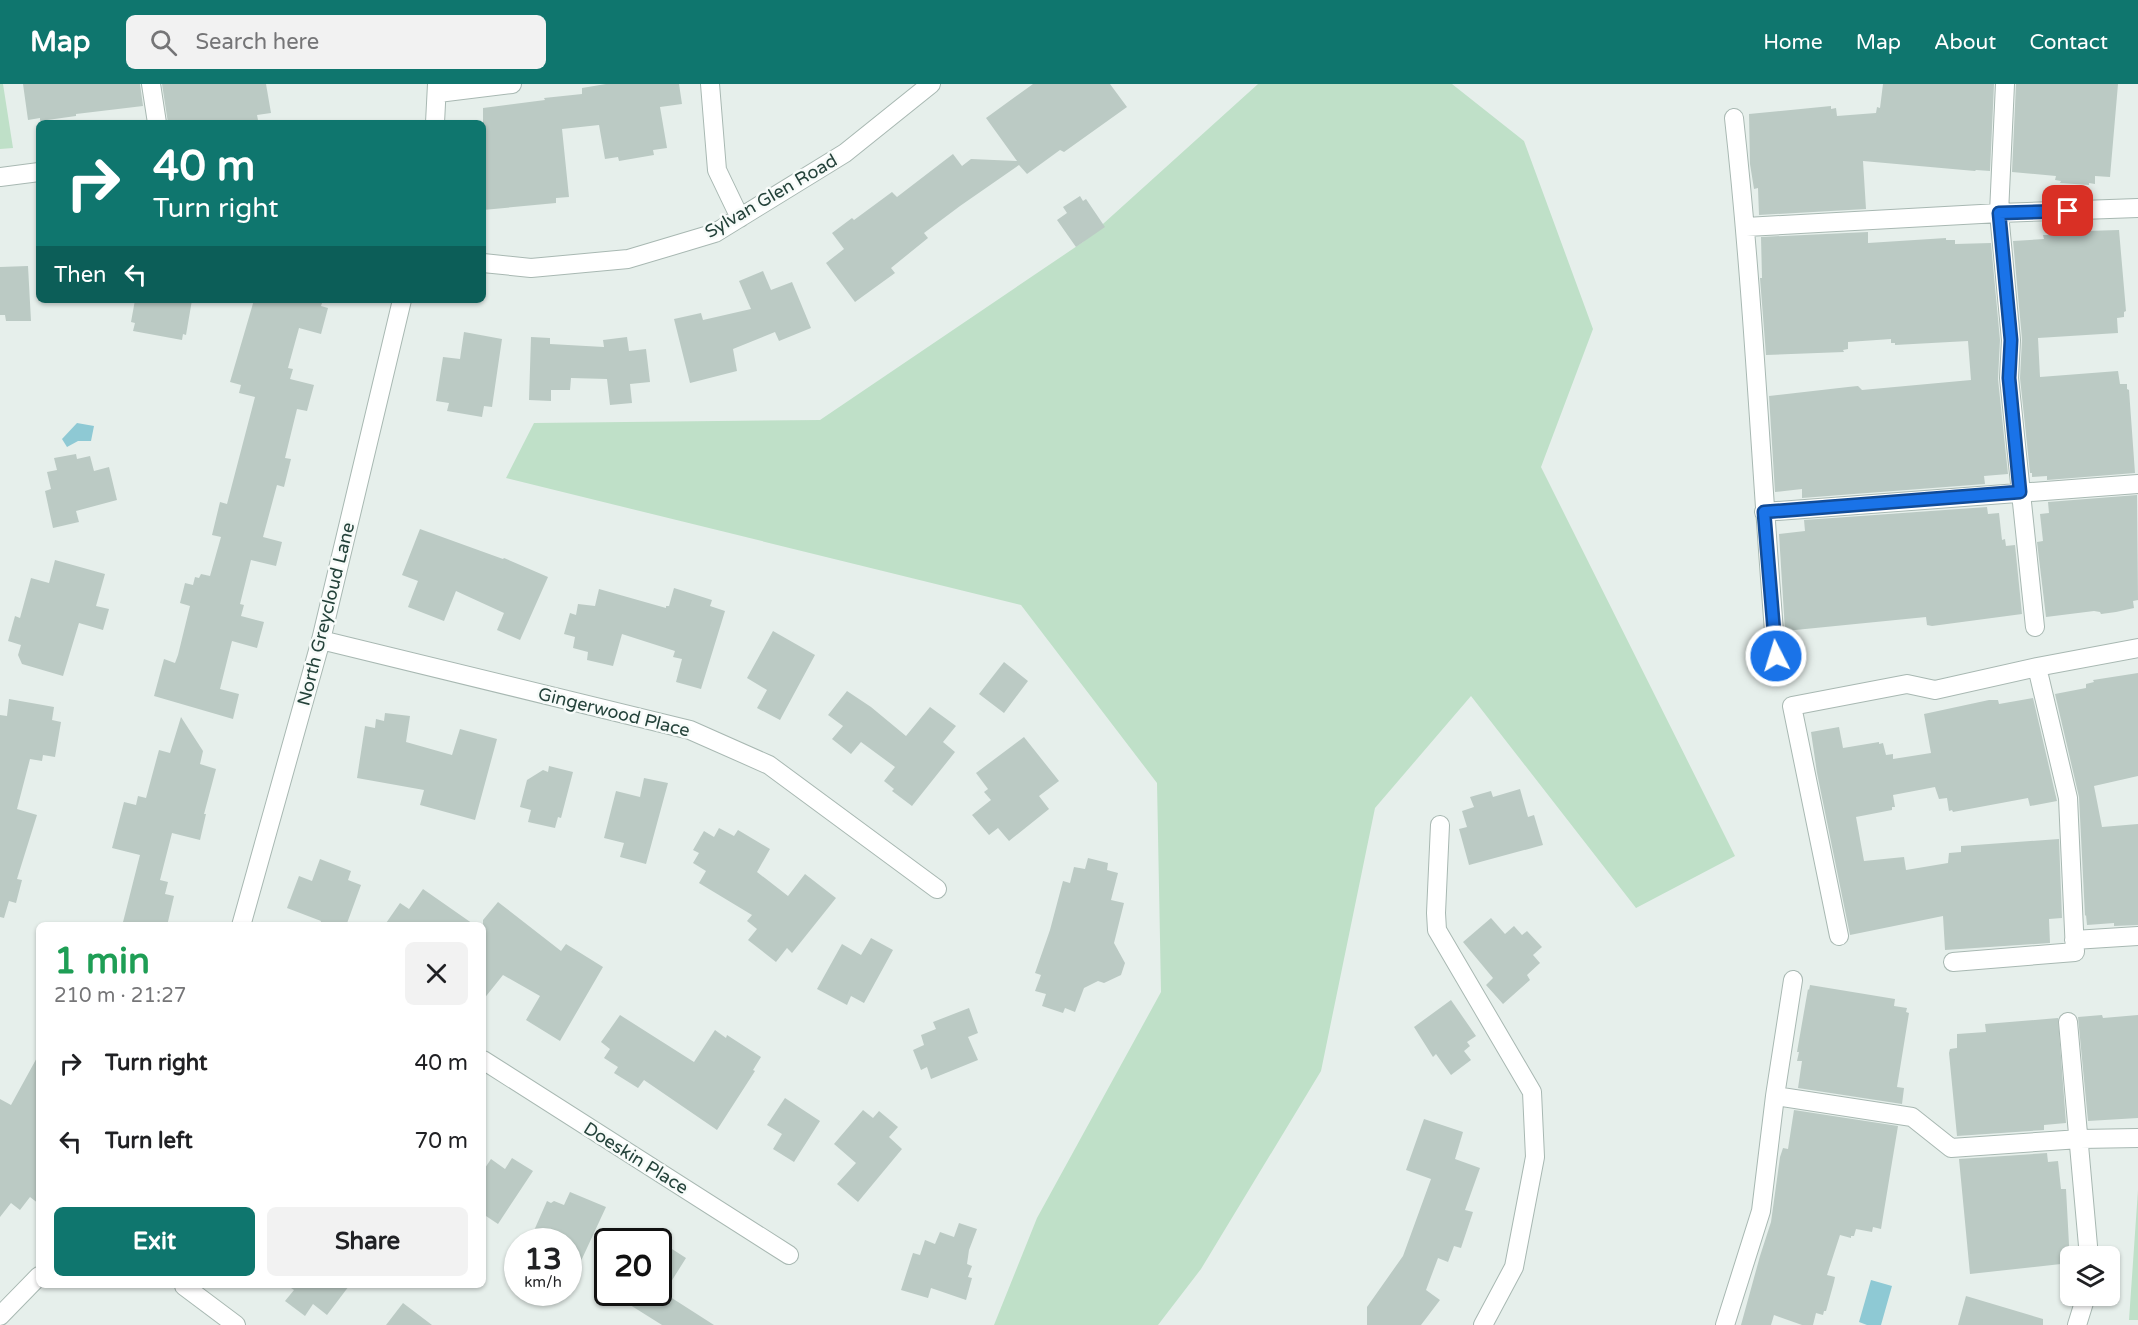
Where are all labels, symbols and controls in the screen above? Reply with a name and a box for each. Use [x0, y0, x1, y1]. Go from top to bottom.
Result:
search box [126, 15, 546, 69]
text: Map [30, 25, 90, 59]
icon: search [147, 26, 180, 59]
text: Search here [195, 29, 319, 55]
text: Home [1763, 30, 1823, 55]
text: Map [1856, 30, 1901, 55]
text: About [1934, 30, 1996, 55]
text: Contact [2029, 30, 2108, 55]
text: 40 m [153, 141, 255, 192]
icon: right [54, 144, 132, 222]
street label: Sylvan Glen Road [701, 149, 841, 243]
pin [2042, 185, 2093, 236]
text: Turn right [153, 192, 279, 225]
icon: arrive [2051, 194, 2084, 227]
icon: left [119, 258, 152, 291]
text: Then [54, 262, 107, 288]
street label: North Greycloud Lane [293, 520, 359, 708]
position arrow [1744, 624, 1808, 688]
street label: Gingerwood Place [536, 682, 692, 742]
text: 1 min [54, 940, 150, 983]
button: close [405, 942, 468, 1005]
text: 210 m · 21:27 [54, 984, 186, 1008]
icon: right [54, 1047, 87, 1080]
text: Turn right [105, 1050, 207, 1076]
text: 40 m [414, 1050, 468, 1076]
street label: Doeskin Place [580, 1117, 692, 1199]
icon: left [54, 1125, 87, 1158]
text: Turn left [105, 1128, 193, 1154]
text: 70 m [414, 1128, 468, 1154]
button: Exit [54, 1207, 255, 1276]
button: Share [267, 1207, 468, 1276]
speed limit sign: 20 [594, 1228, 672, 1306]
text: 13 [524, 1241, 562, 1278]
map controls [2060, 1246, 2120, 1306]
button: layers [2060, 1246, 2120, 1306]
text: km/h [524, 1273, 562, 1291]

